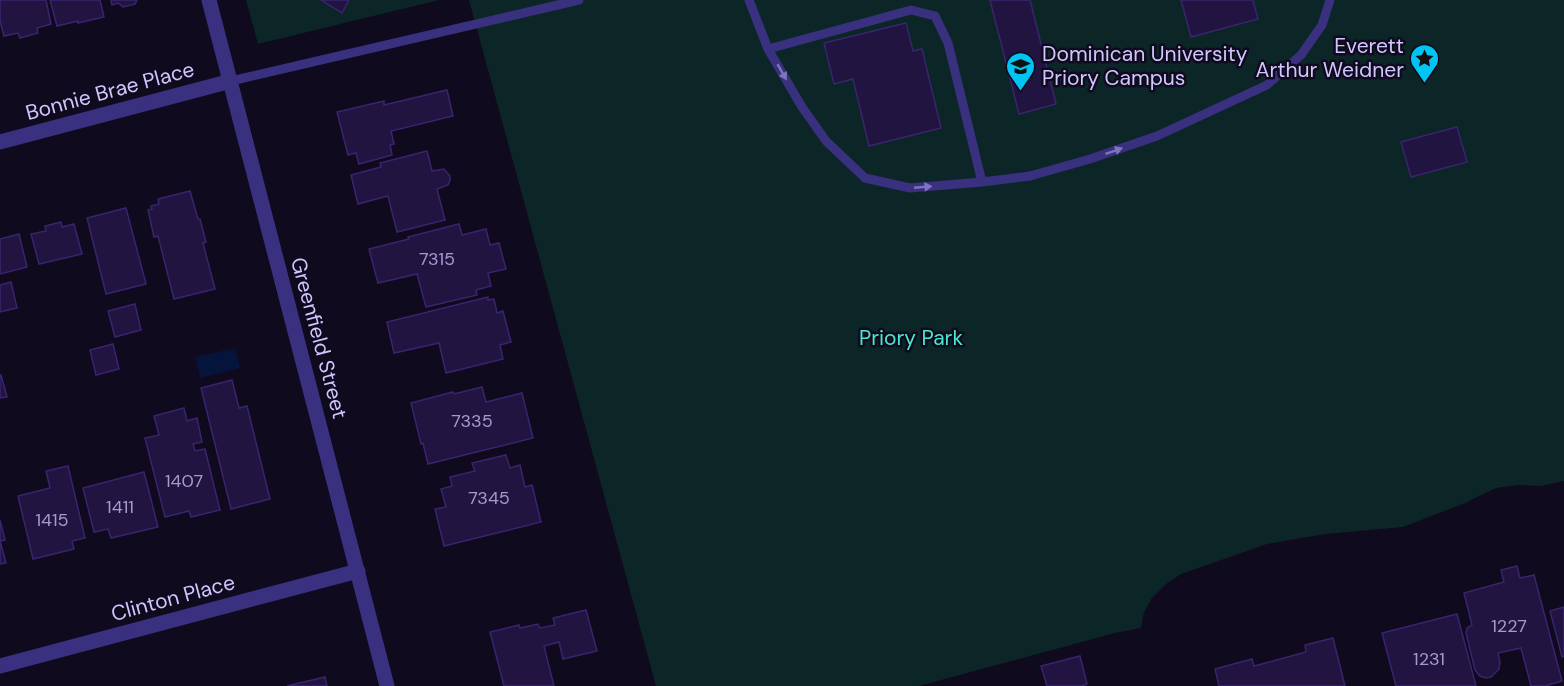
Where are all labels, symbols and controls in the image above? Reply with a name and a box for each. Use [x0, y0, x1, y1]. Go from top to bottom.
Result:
place label: Everett Arthur Weidner [1255, 32, 1404, 84]
place label: Dominican University Priory Campus [1042, 40, 1248, 92]
place icon: Everett Arthur Weidner [1409, 42, 1441, 84]
school or university icon: Dominican University Priory Campus [1005, 50, 1037, 92]
street label: Bonnie Brae Place [23, 55, 197, 127]
one-way arrow [776, 64, 787, 80]
one-way arrow [1105, 145, 1123, 155]
one-way arrow [914, 182, 933, 192]
house number: 7315 [419, 247, 455, 271]
street label: Greenfield Street [284, 254, 354, 422]
park label: Priory Park [859, 324, 963, 352]
house number: 7335 [451, 409, 493, 433]
house number: 1407 [165, 469, 203, 493]
house number: 7345 [468, 486, 510, 510]
house number: 1411 [106, 495, 134, 519]
house number: 1415 [35, 508, 69, 532]
street label: Clinton Place [108, 568, 238, 628]
house number: 1227 [1491, 614, 1527, 638]
house number: 1231 [1413, 647, 1445, 671]

